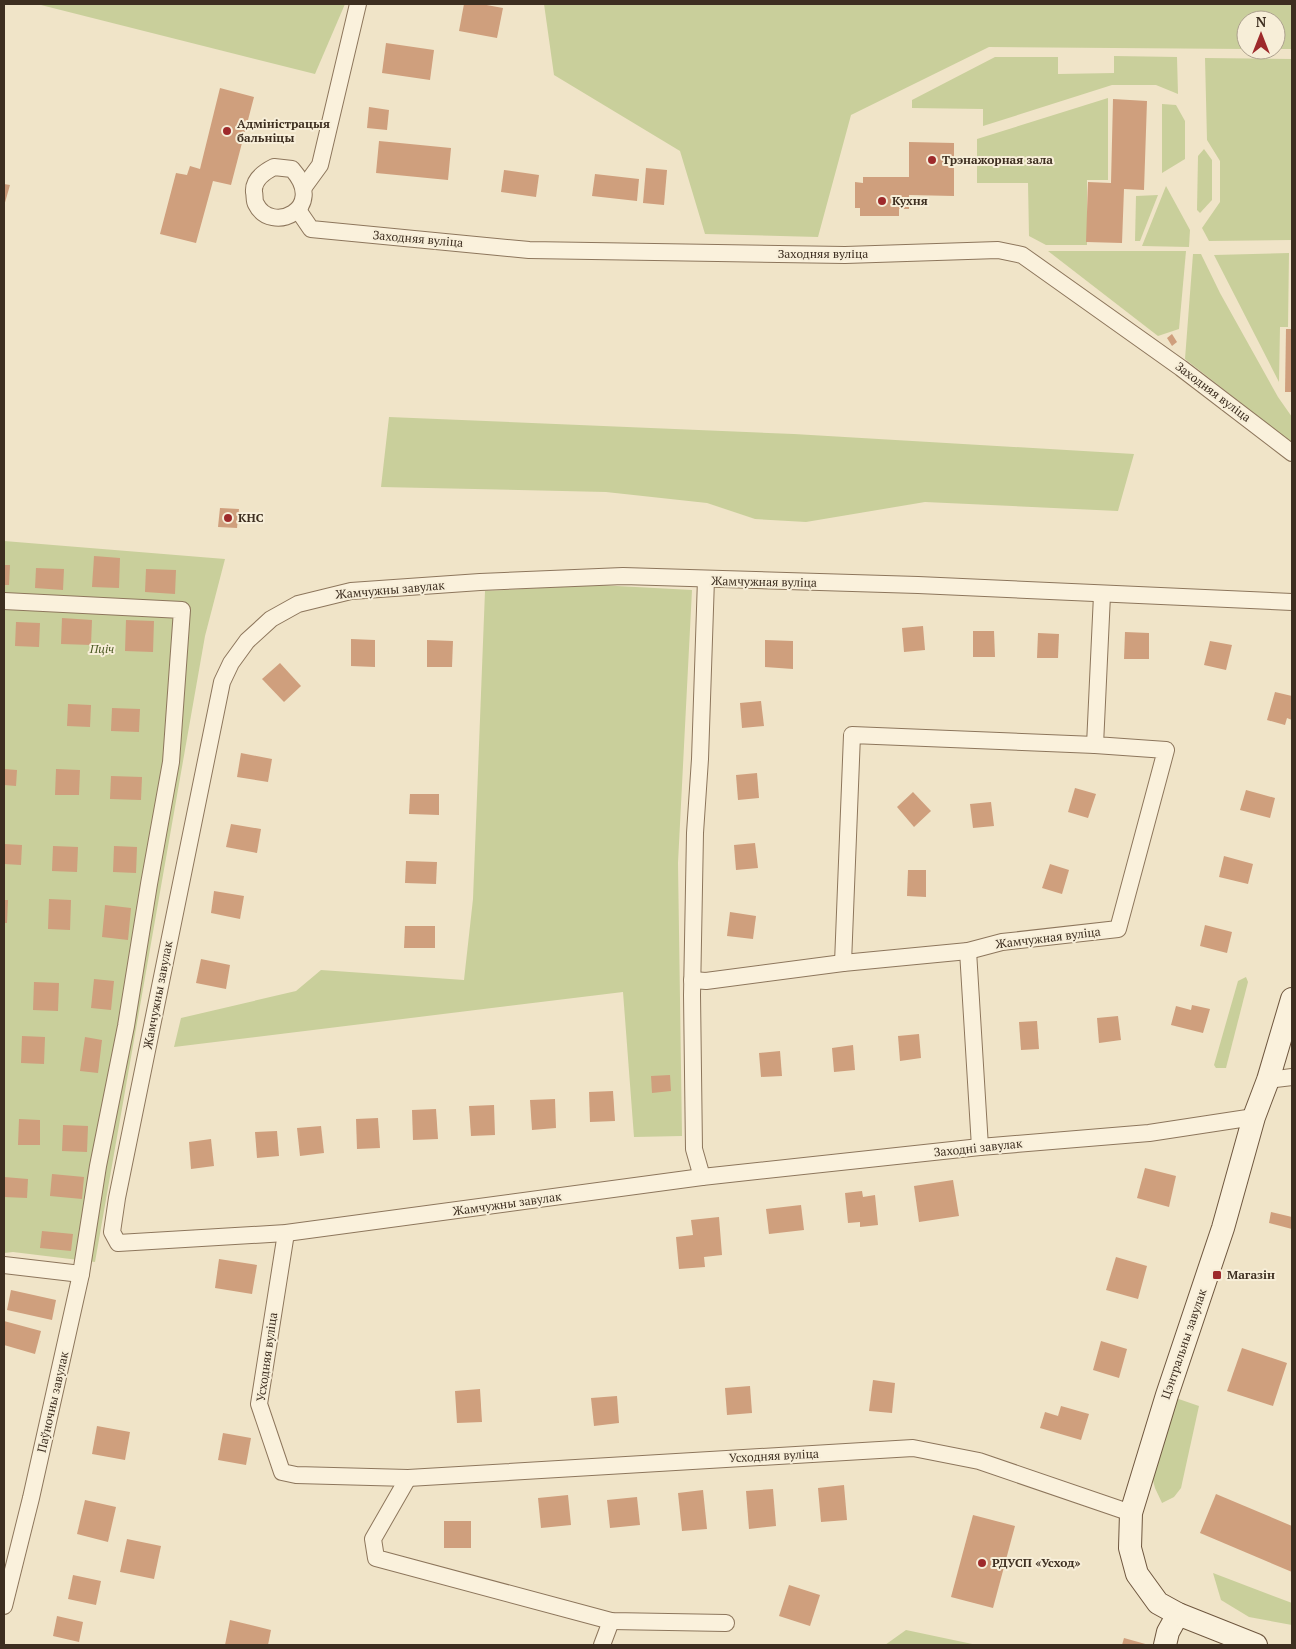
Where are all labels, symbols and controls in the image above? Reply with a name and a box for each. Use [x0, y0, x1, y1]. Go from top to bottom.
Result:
north arrow [1236, 10, 1286, 60]
text: N [1256, 12, 1267, 31]
place label: Адміністрацыя бальніцы [237, 116, 330, 145]
marker: Адміністрацыя бальніцы [221, 125, 233, 137]
place label: Трэнажорная зала [942, 152, 1053, 167]
marker: Трэнажорная зала [926, 154, 938, 166]
place label: Кухня [892, 193, 928, 208]
marker: Кухня [876, 195, 888, 207]
street label: Заходняя вуліца [372, 227, 464, 250]
street label: Заходняя вуліца [778, 246, 868, 261]
street label: Заходняя вуліца [1173, 358, 1254, 425]
place label: КНС [238, 510, 264, 525]
marker: КНС [222, 512, 234, 524]
street label: Жамчужная вуліца [711, 573, 817, 590]
street label: Жамчужны завулак [335, 577, 446, 602]
park label: Пціч [89, 641, 114, 656]
street label: Жамчужная вуліца [994, 924, 1101, 951]
street label: Жамчужны завулак [140, 939, 175, 1050]
street label: Заходні завулак [933, 1135, 1023, 1160]
street label: Жамчужны завулак [452, 1188, 563, 1219]
place label: Магазін [1227, 1267, 1275, 1282]
marker: Магазін [1211, 1269, 1223, 1281]
street label: Цэнтральны завулак [1158, 1286, 1210, 1401]
street label: Усходняя вуліца [253, 1311, 280, 1403]
street label: Паўночны завулак [34, 1349, 72, 1454]
street label: Усходняя вуліца [729, 1446, 819, 1465]
place label: РДУСП «Усход» [992, 1555, 1080, 1570]
marker: РДУСП «Усход» [976, 1557, 988, 1569]

